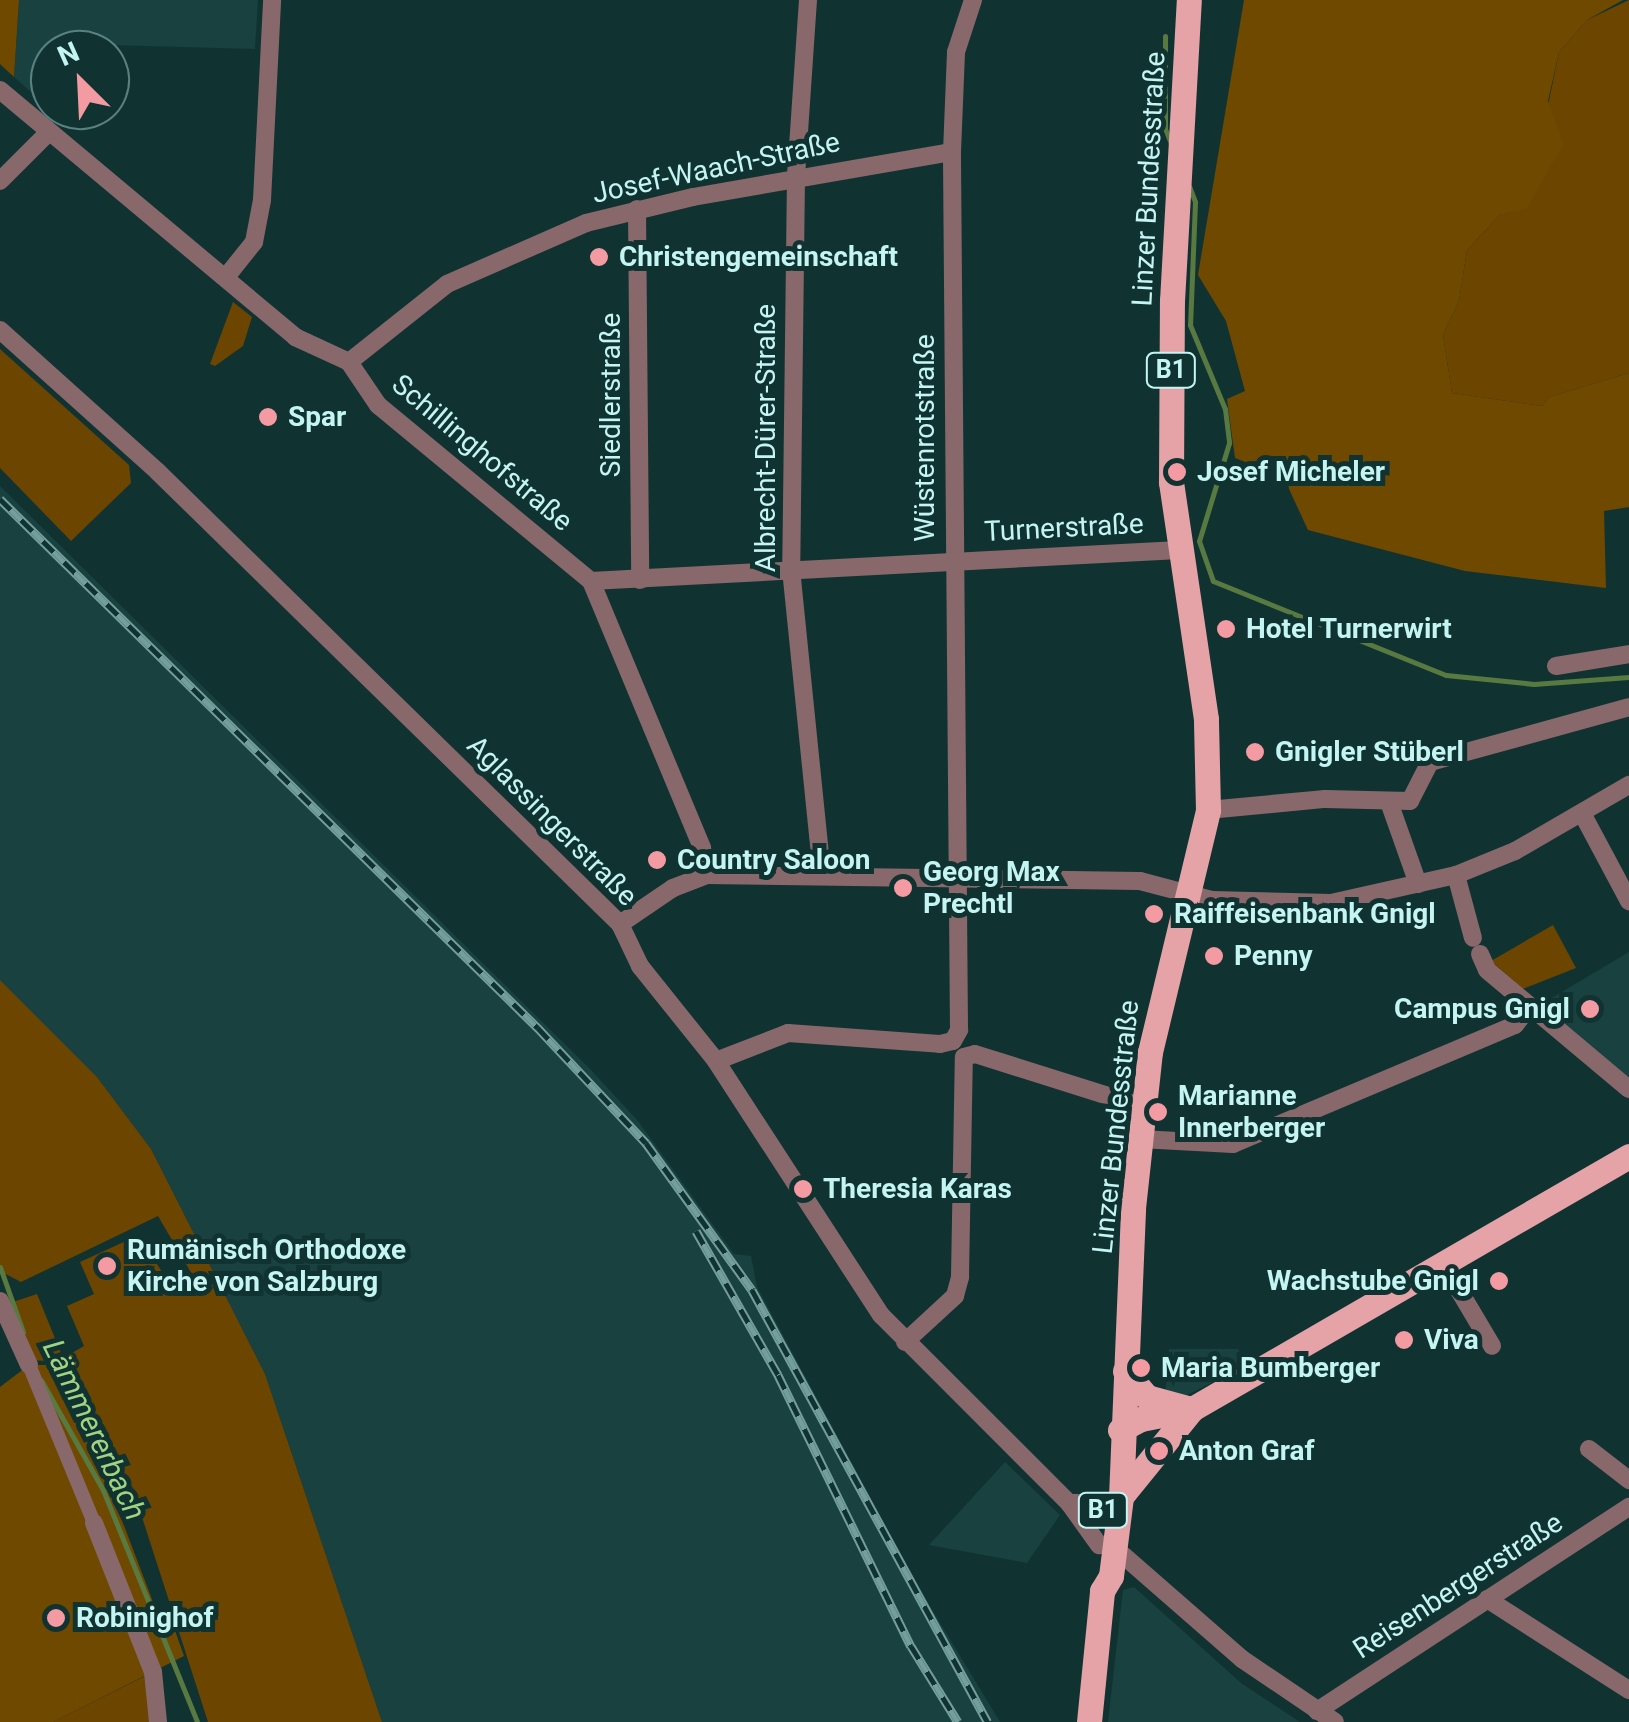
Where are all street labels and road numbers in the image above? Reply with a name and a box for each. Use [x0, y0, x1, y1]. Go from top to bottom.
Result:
street label: Linzer Bundesstraße [1126, 51, 1172, 307]
street label: Josef-Waach-Straße [589, 125, 843, 211]
street label: Albrecht-Dürer-Straße [749, 304, 783, 572]
street label: Siedlerstraße [594, 313, 628, 477]
street label: Wüstenrotstraße [908, 334, 942, 542]
road number: B1 [1144, 350, 1198, 390]
street label: Schillinghofstraße [385, 368, 579, 538]
street label: Turnerstraße [984, 507, 1144, 549]
street label: Aglassingerstraße [460, 729, 644, 913]
street label: Linzer Bundesstraße [1086, 998, 1146, 1256]
road number: B1 [1076, 1490, 1130, 1530]
street label: Reisenbergerstraße [1347, 1506, 1569, 1666]

